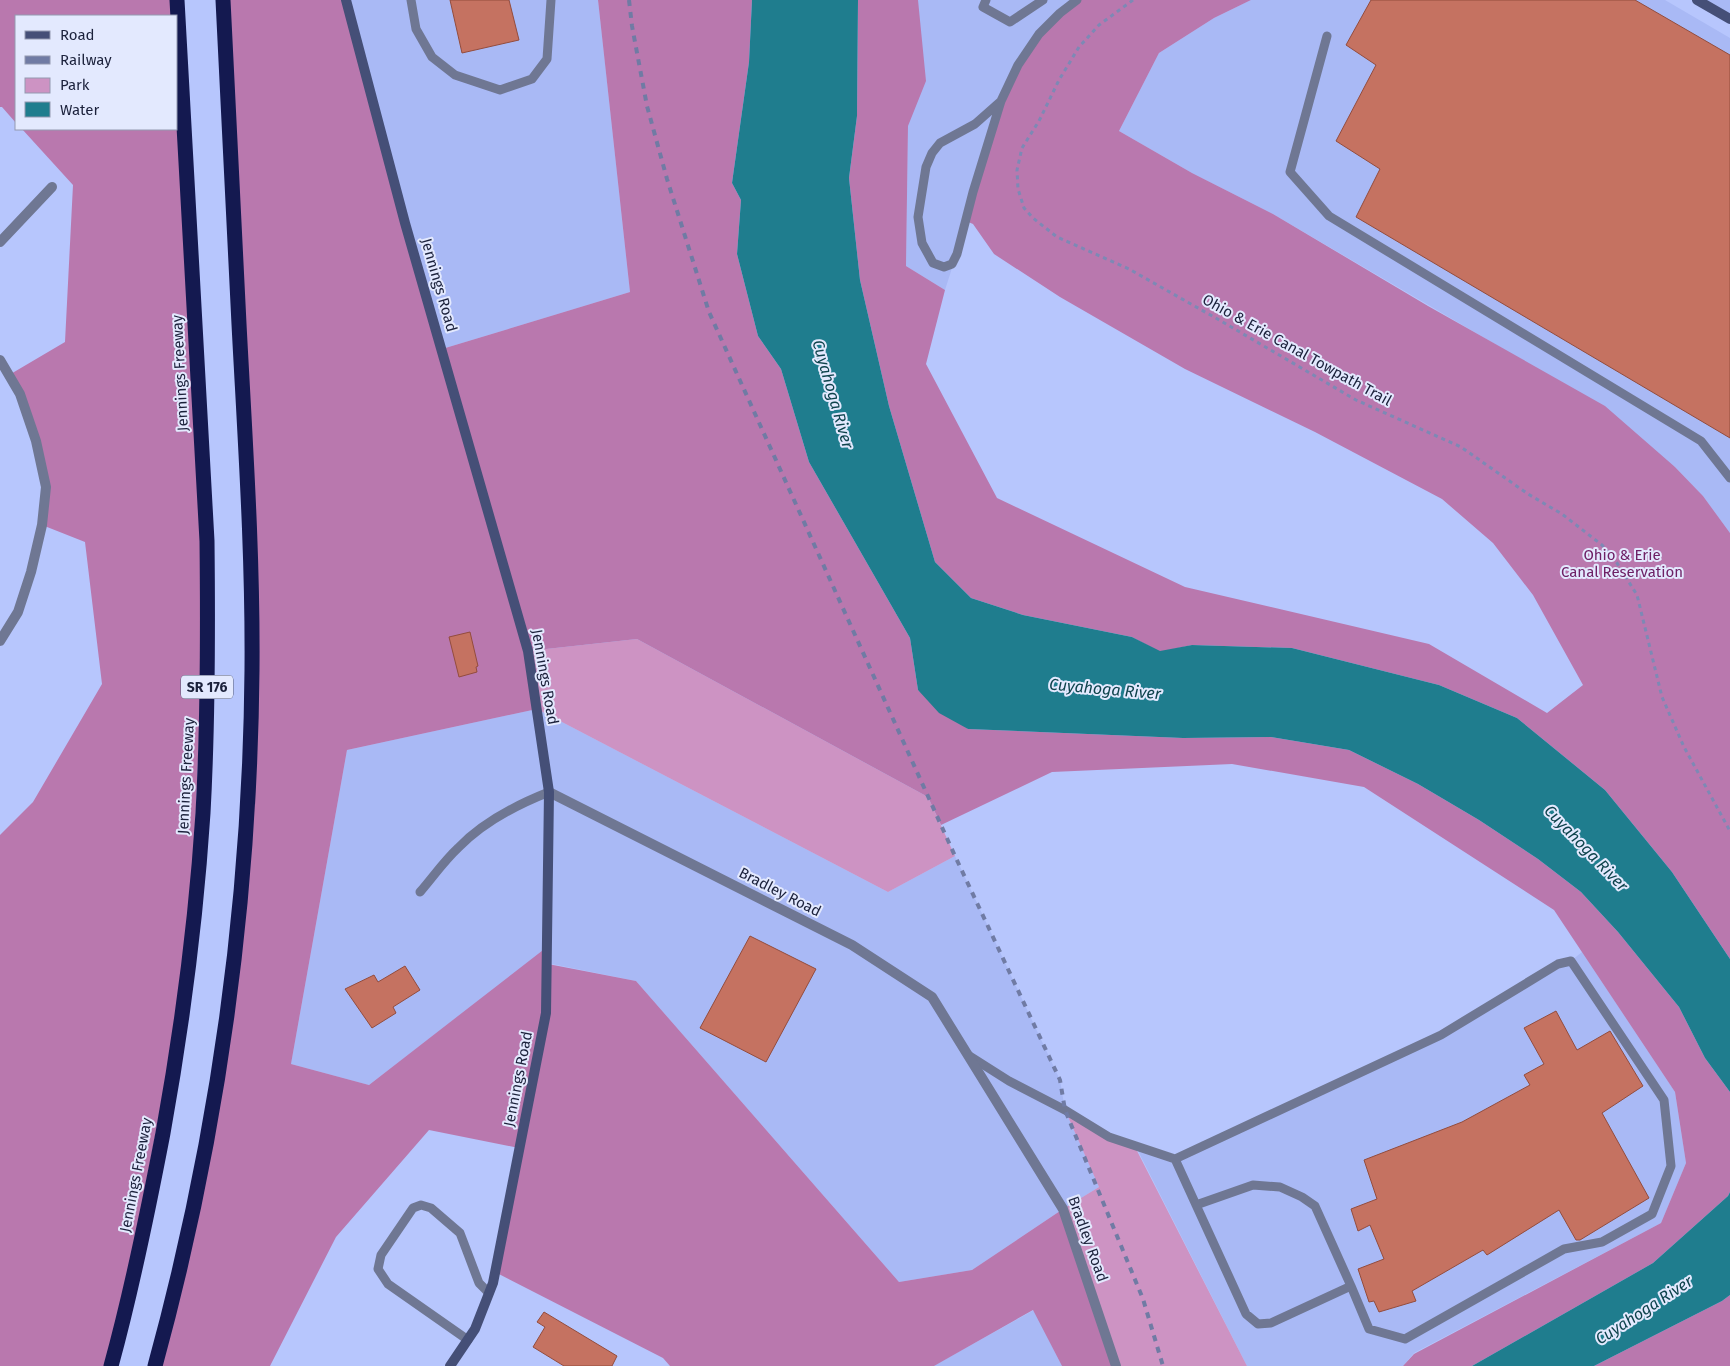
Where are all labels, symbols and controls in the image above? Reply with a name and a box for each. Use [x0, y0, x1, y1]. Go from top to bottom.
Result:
legend [15, 15, 178, 130]
text: Road [60, 26, 95, 44]
text: Railway [60, 51, 112, 69]
text: Park [60, 76, 90, 94]
text: Water [60, 101, 99, 119]
street label: Jennings Road [417, 236, 461, 334]
street label: Ohio & Erie Canal Towpath Trail [1199, 290, 1395, 410]
street label: Jennings Freeway [168, 314, 192, 432]
water label: Cuyahoga River [808, 338, 858, 451]
park label: Ohio & Erie Canal Reservation [1561, 546, 1683, 581]
street label: Jennings Road [528, 628, 562, 726]
water label: Cuyahoga River [1048, 675, 1162, 703]
road number: SR 176 [181, 676, 233, 699]
street label: Jennings Freeway [174, 717, 198, 835]
water label: Cuyahoga River [1540, 801, 1632, 895]
street label: Bradley Road [736, 864, 824, 920]
street label: Jennings Road [500, 1030, 536, 1128]
street label: Jennings Freeway [116, 1116, 156, 1234]
street label: Bradley Road [1064, 1194, 1112, 1284]
water label: Cuyahoga River [1592, 1271, 1697, 1348]

